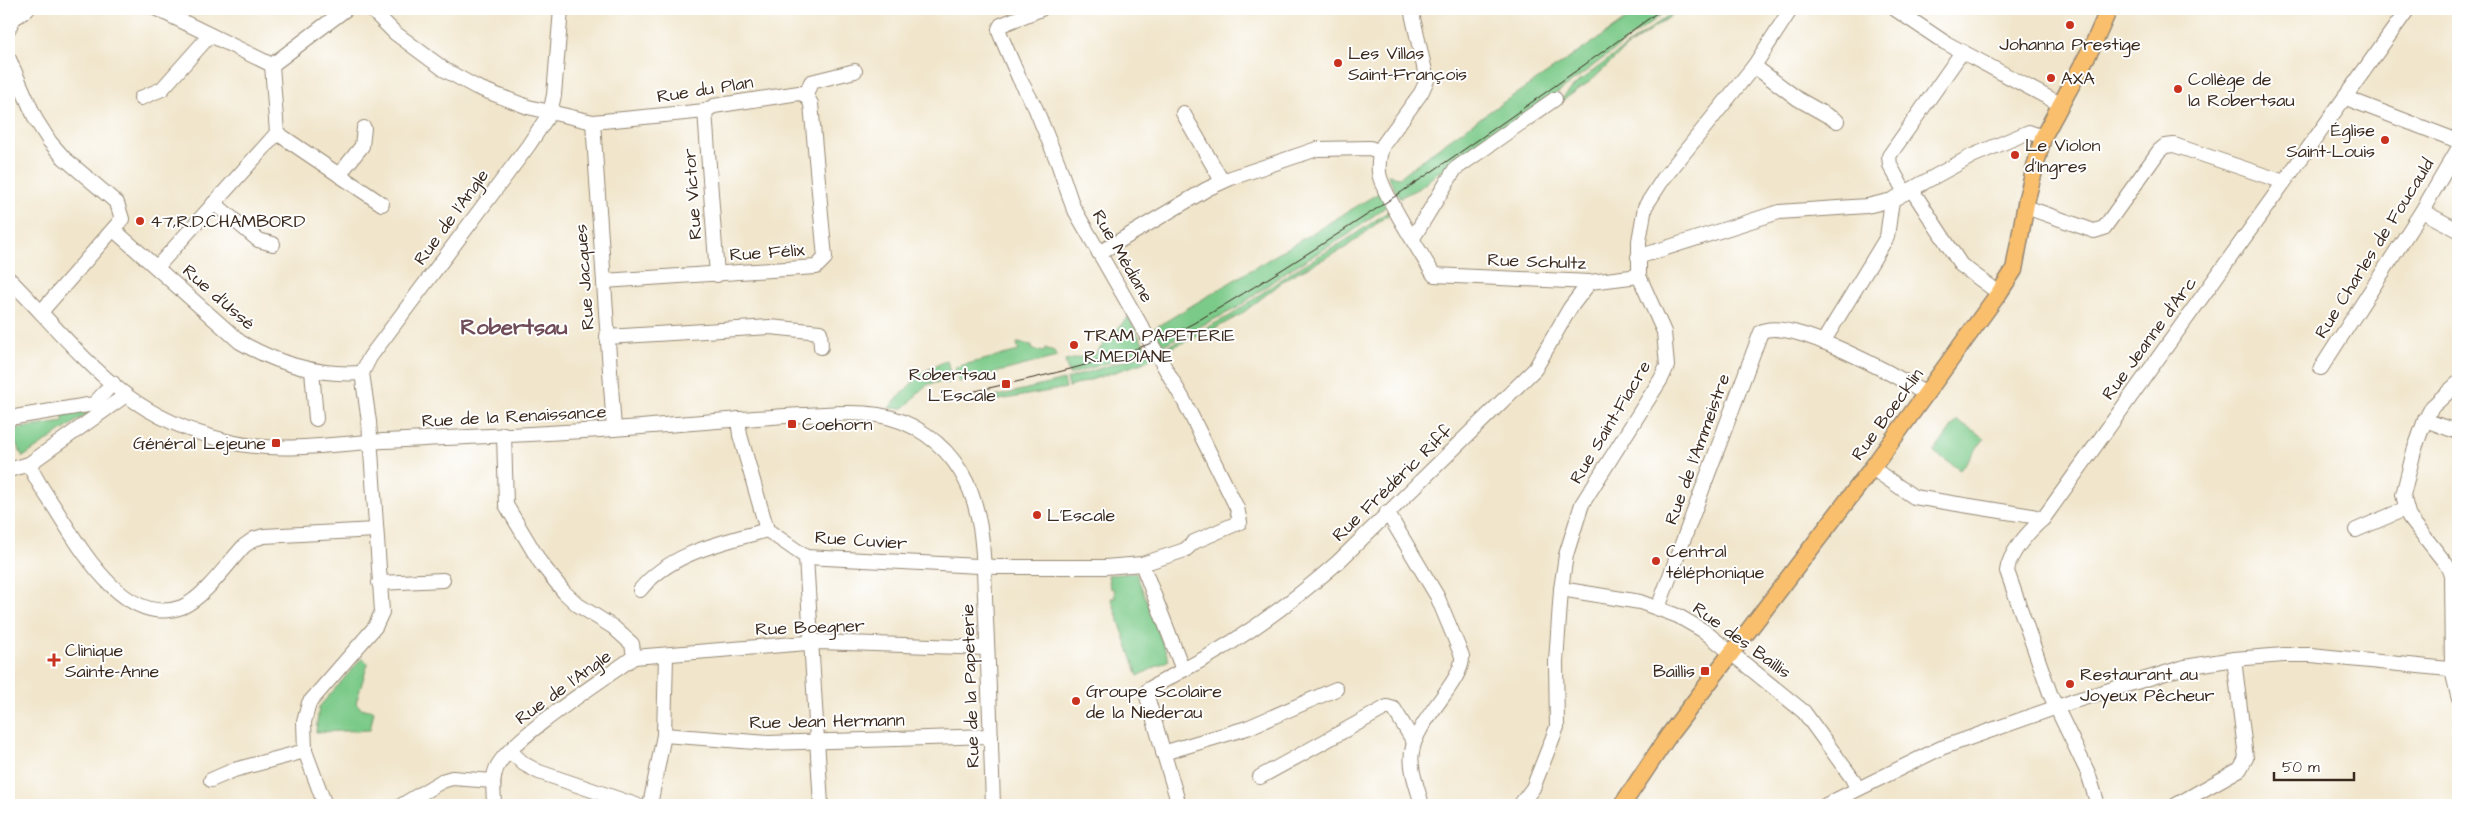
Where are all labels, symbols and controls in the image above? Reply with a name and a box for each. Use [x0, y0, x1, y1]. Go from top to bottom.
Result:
marker: Johanna Prestige [2064, 19, 2076, 31]
place label: Johanna Prestige [1999, 32, 2141, 58]
place label: Les Villas Saint-François [1348, 41, 1467, 87]
marker: Les Villas Saint-François [1332, 57, 1344, 69]
place label: AXA [2061, 66, 2095, 91]
place label: Collège de la Robertsau [2188, 67, 2295, 113]
street label: Rue du Plan [655, 70, 755, 109]
marker: AXA [2045, 72, 2057, 84]
marker: Collège de la Robertsau [2172, 83, 2184, 95]
place label: Église Saint-Louis [2286, 118, 2375, 164]
place label: Le Violon d'Ingres [2025, 133, 2101, 180]
marker: Église Saint-Louis [2379, 134, 2391, 146]
street label: Rue Victor [677, 147, 708, 241]
marker: Le Violon d'Ingres [2009, 149, 2021, 161]
street label: Rue Charles de Foucauld [2309, 153, 2440, 343]
street label: Rue de l'Angle [408, 164, 496, 271]
street label: Rue Médiane [1086, 205, 1159, 307]
place label: 47,R.D.CHAMBORD [150, 209, 306, 234]
marker: 47,R.D.CHAMBORD [134, 215, 146, 227]
street label: Rue Jacques [568, 223, 601, 331]
street label: Rue Félix [729, 237, 806, 268]
street label: Rue Schultz [1487, 247, 1587, 276]
street label: Rue d'Ussé [177, 259, 261, 336]
street label: Rue Jeanne d'Arc [2096, 271, 2203, 405]
district label: Robertsau [461, 312, 567, 343]
place label: TRAM PAPETERIE R.MEDIANE [1084, 323, 1235, 369]
marker: TRAM PAPETERIE R.MEDIANE [1068, 339, 1080, 351]
street label: Rue Saint-Fiacre [1564, 356, 1657, 489]
place label: Robertsau L'Escale [909, 362, 996, 408]
street label: Rue Boecklin [1845, 363, 1929, 466]
street label: Rue de l'Ammeistre [1659, 370, 1736, 528]
marker: Robertsau L'Escale [1000, 378, 1012, 390]
street label: Rue de la Renaissance [421, 399, 607, 434]
place label: Coehorn [802, 412, 873, 437]
marker: Coehorn [786, 418, 798, 430]
street label: Rue Frédéric Riff [1327, 419, 1458, 547]
place label: Général Lejeune [133, 431, 266, 456]
marker: Général Lejeune [270, 437, 282, 449]
place label: L’Escale [1047, 503, 1115, 528]
marker: L’Escale [1031, 509, 1043, 521]
street label: Rue Cuvier [814, 525, 908, 556]
place label: Central téléphonique [1666, 539, 1765, 585]
marker: Central téléphonique [1650, 555, 1662, 567]
street label: Rue des Baillis [1687, 596, 1796, 685]
street label: Rue de la Papeterie [955, 603, 986, 768]
street label: Rue Boegner [755, 613, 865, 643]
place label: Clinique Sainte-Anne [65, 638, 160, 684]
street label: Rue de l'Angle [510, 644, 617, 732]
marker: Clinique Sainte-Anne [47, 653, 61, 667]
place label: Baillis [1653, 659, 1695, 684]
place label: Restaurant au Joyeux Pêcheur [2080, 662, 2214, 709]
marker: Baillis [1699, 665, 1711, 677]
marker: Restaurant au Joyeux Pêcheur [2064, 678, 2076, 690]
place label: Groupe Scolaire de la Niederau [1086, 679, 1222, 725]
marker: Groupe Scolaire de la Niederau [1070, 695, 1082, 707]
street label: Rue Jean Hermann [749, 708, 905, 735]
scale bar [2274, 749, 2354, 781]
text: 50 m [2282, 757, 2320, 778]

